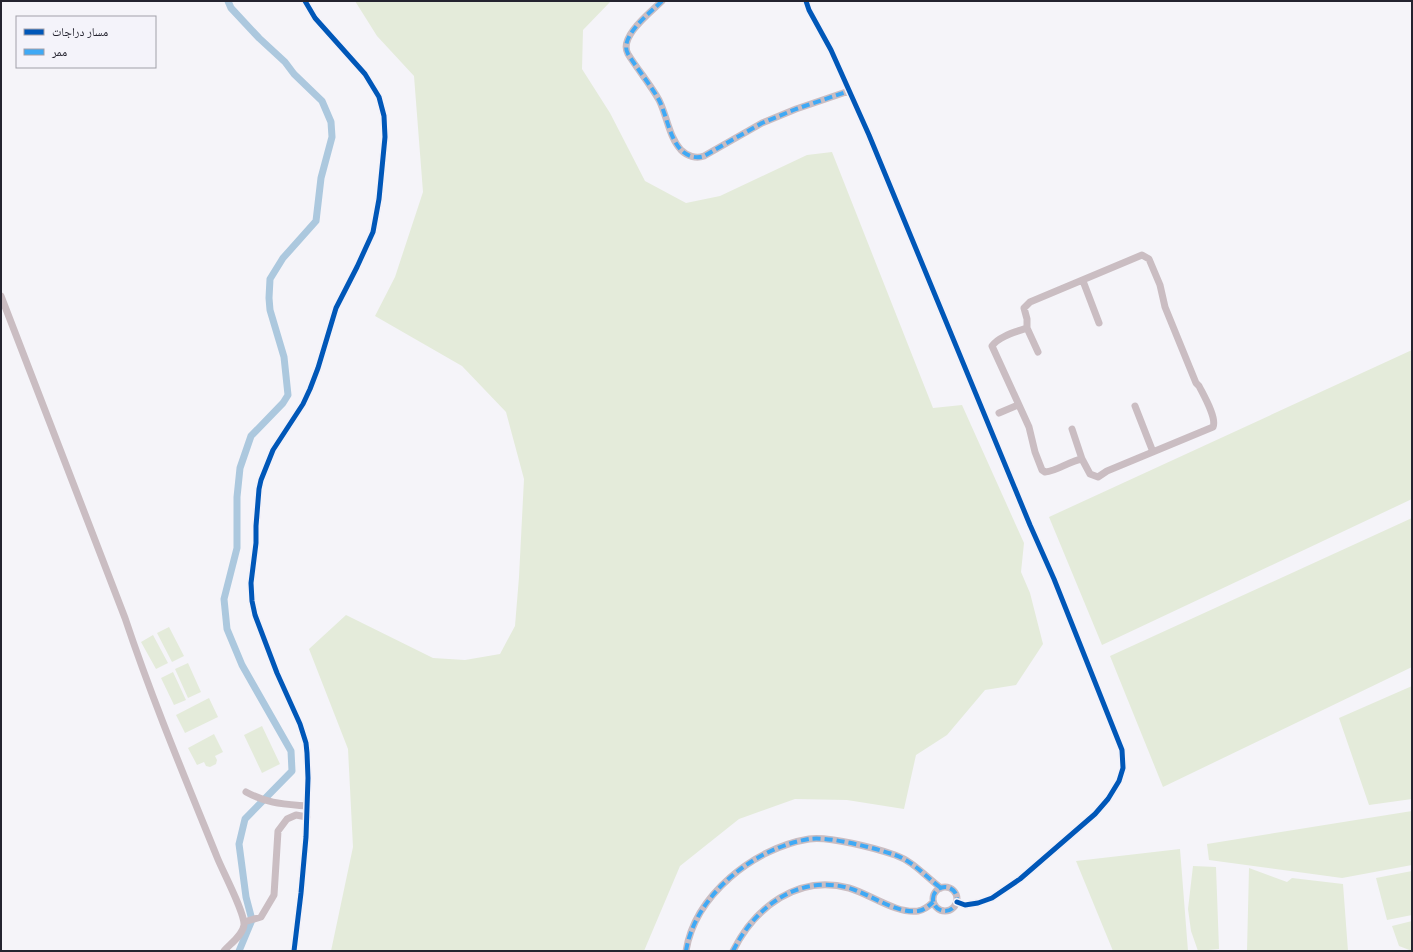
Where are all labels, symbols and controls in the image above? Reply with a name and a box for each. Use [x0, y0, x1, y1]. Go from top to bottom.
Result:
legend [16, 16, 156, 68]
text: مسار دراجات [52, 25, 108, 39]
text: ممر [51, 45, 67, 59]

